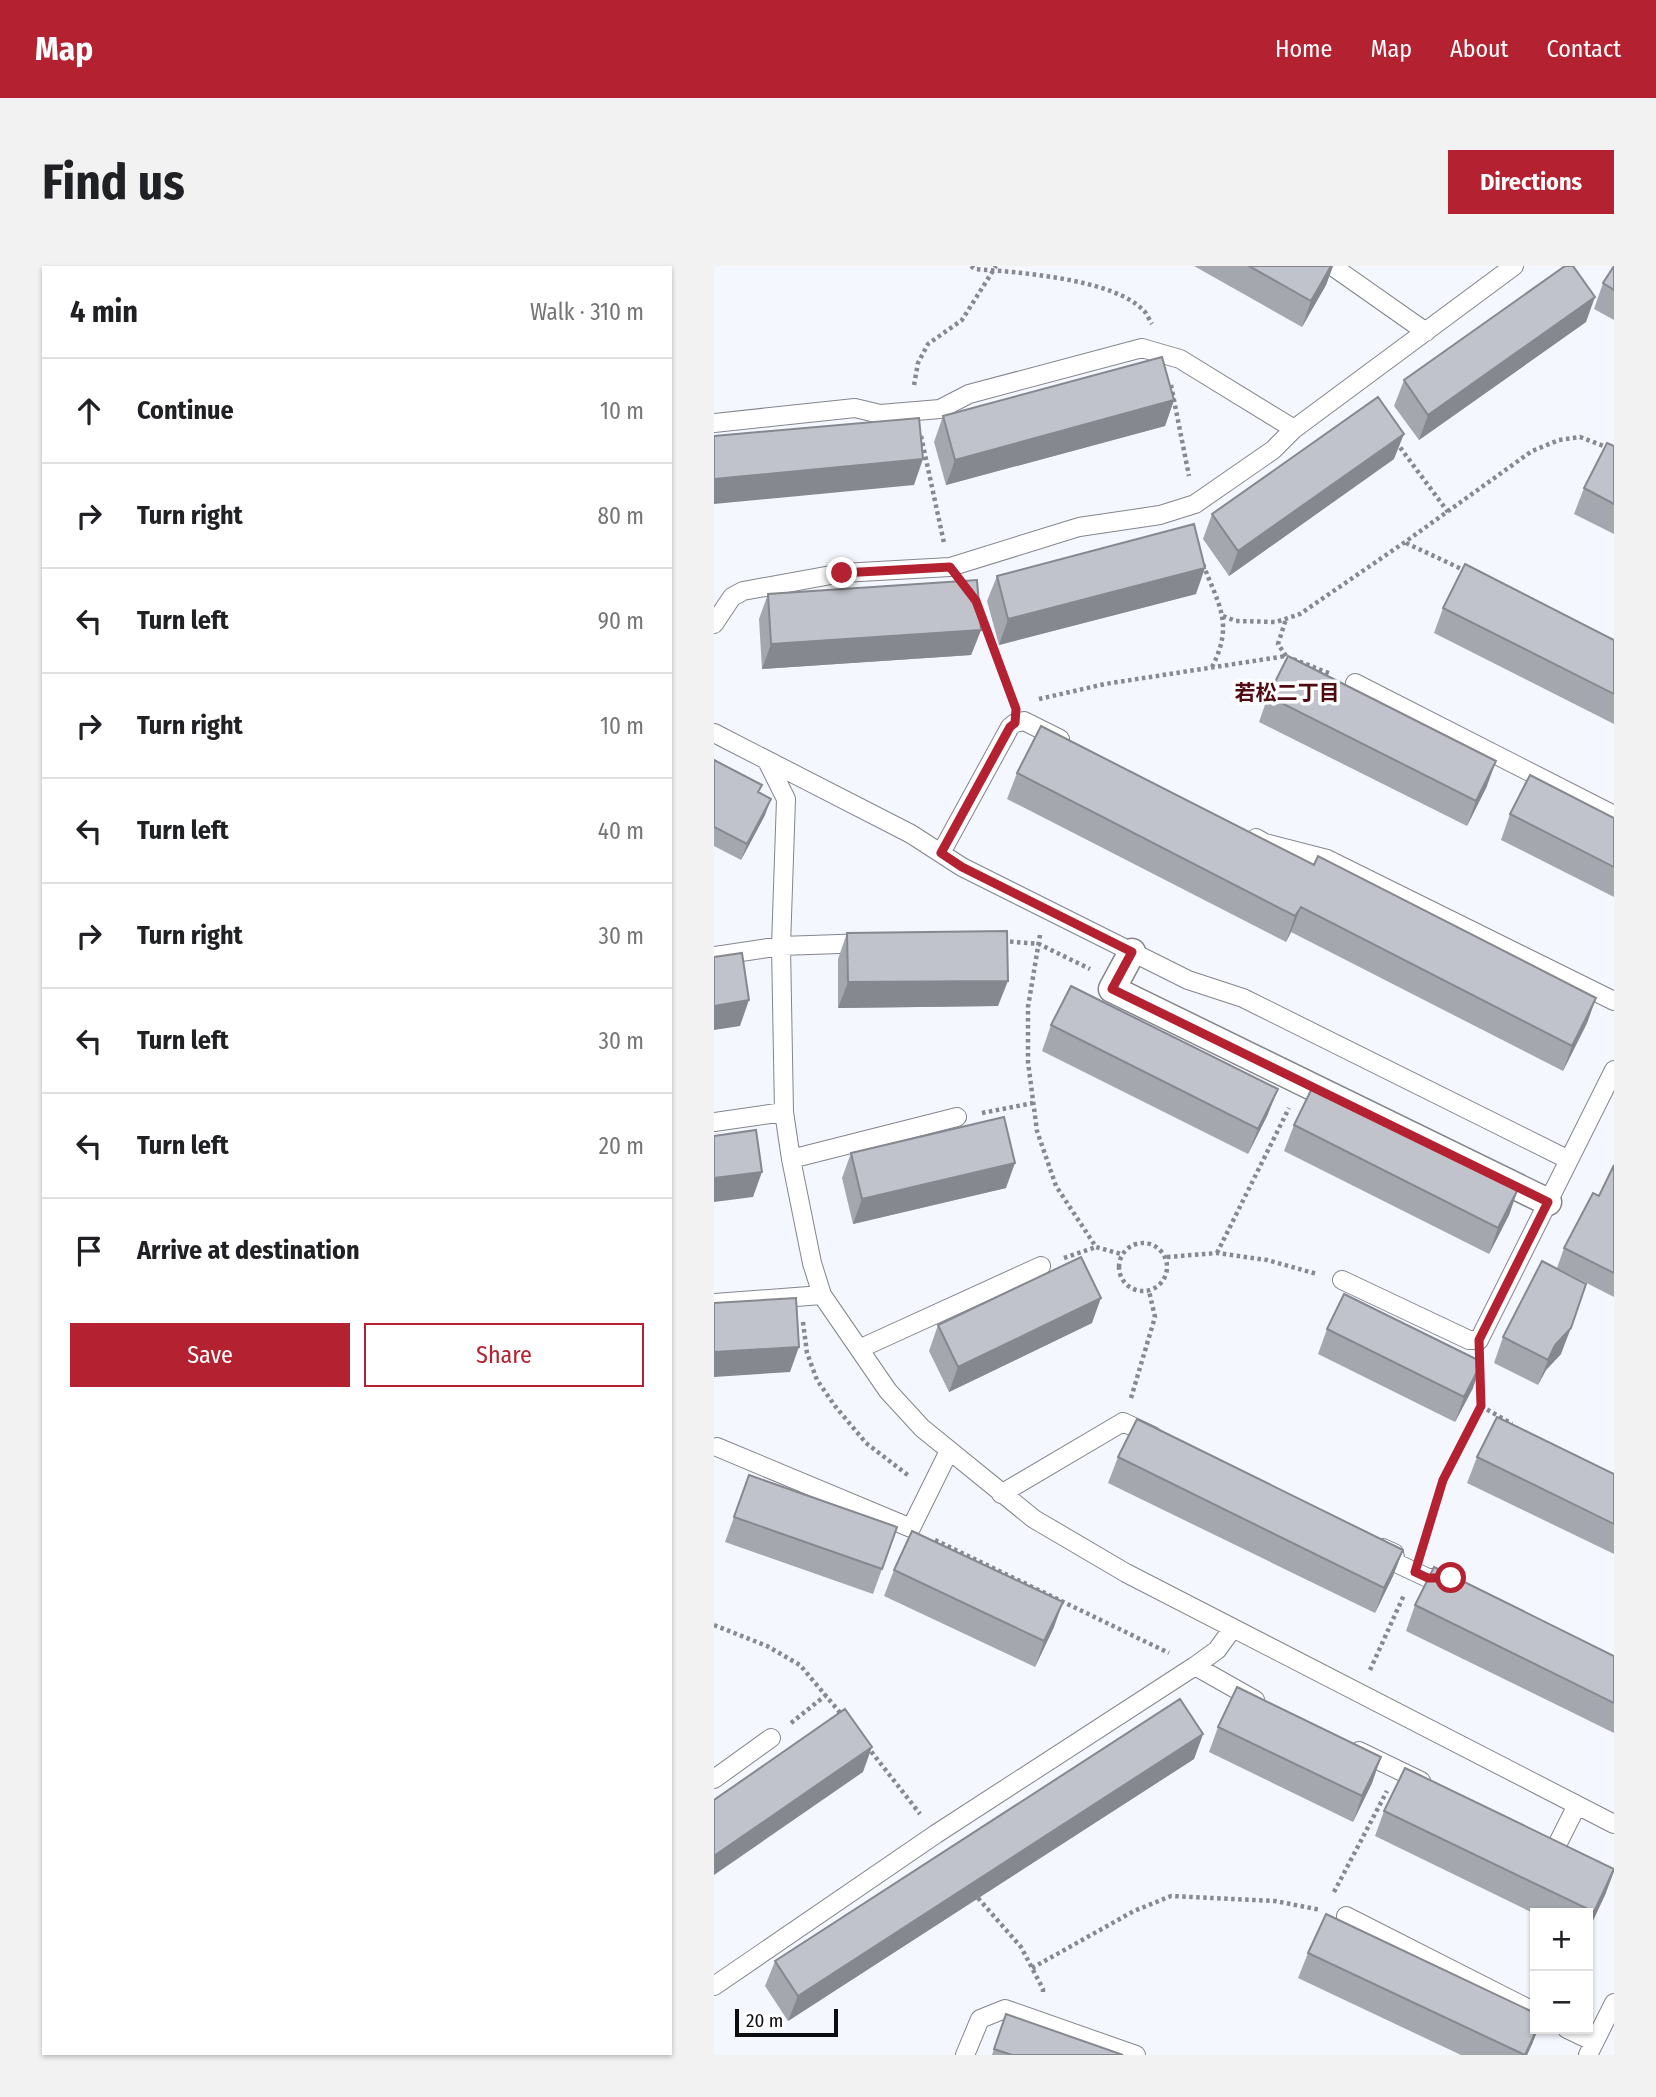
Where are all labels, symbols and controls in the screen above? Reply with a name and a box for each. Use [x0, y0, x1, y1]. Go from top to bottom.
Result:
text: Map [35, 29, 93, 69]
text: Home [1275, 35, 1332, 63]
text: Map [1370, 35, 1412, 63]
text: About [1450, 35, 1508, 63]
text: Contact [1546, 35, 1621, 63]
button: Directions [1448, 150, 1614, 214]
text: Find us [42, 153, 185, 212]
text: 4 min [70, 294, 138, 330]
text: Walk · 310 m [530, 298, 644, 326]
icon: ahead [70, 392, 108, 430]
text: Continue [137, 395, 234, 426]
text: 10 m [600, 397, 644, 425]
icon: right [70, 497, 108, 535]
text: Turn right [137, 500, 243, 531]
text: 80 m [597, 502, 644, 530]
route end [826, 557, 857, 588]
icon: left [70, 602, 108, 640]
text: Turn left [137, 605, 229, 636]
text: 90 m [598, 607, 644, 635]
district label: 若松二丁目 [1235, 680, 1340, 706]
icon: right [70, 707, 108, 745]
text: Turn right [137, 710, 243, 741]
text: 10 m [600, 712, 644, 740]
icon: left [70, 812, 108, 850]
text: Turn left [137, 815, 229, 846]
text: 40 m [598, 817, 644, 845]
icon: right [70, 917, 108, 955]
text: Turn right [137, 920, 243, 951]
text: 30 m [599, 922, 644, 950]
icon: left [70, 1022, 108, 1060]
text: Turn left [137, 1025, 229, 1056]
text: 30 m [599, 1027, 644, 1055]
icon: left [70, 1127, 108, 1165]
text: Turn left [137, 1130, 229, 1161]
text: 20 m [599, 1132, 644, 1160]
icon: arrive [70, 1232, 108, 1270]
text: Arrive at destination [137, 1235, 360, 1266]
button: Save [70, 1323, 350, 1387]
button: Share [364, 1323, 644, 1387]
route start [1435, 1562, 1466, 1593]
map controls [1530, 1908, 1593, 2034]
button: + [1530, 1908, 1593, 1971]
button: − [1530, 1971, 1593, 2034]
scale bar [735, 2006, 838, 2038]
text: 20 m [746, 2009, 783, 2032]

